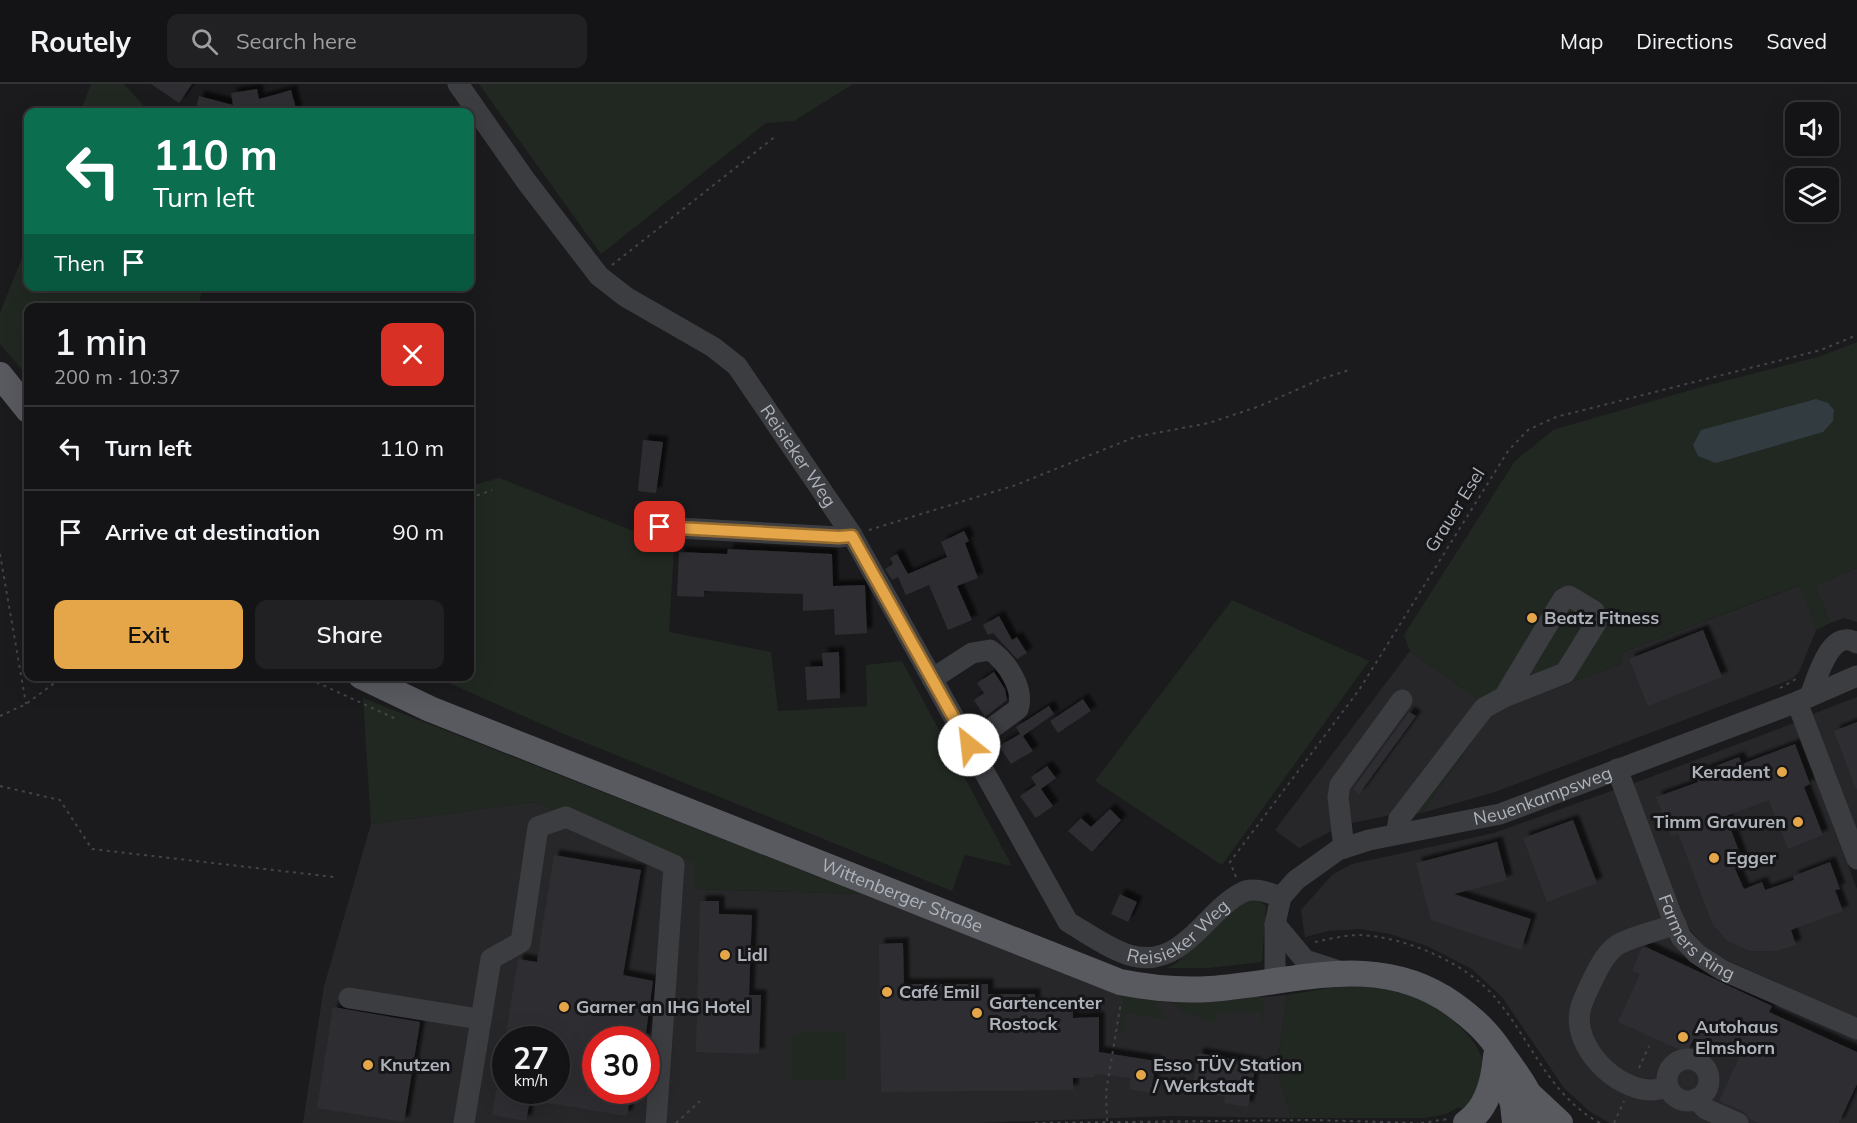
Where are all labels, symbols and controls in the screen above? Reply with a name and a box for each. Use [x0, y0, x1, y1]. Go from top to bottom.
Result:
search box [167, 14, 587, 68]
text: Routely [30, 24, 131, 59]
icon: search [188, 25, 221, 58]
text: Search here [236, 27, 357, 55]
text: Map [1560, 28, 1603, 54]
text: Directions [1636, 28, 1733, 54]
text: Saved [1766, 28, 1827, 54]
map controls [1785, 102, 1839, 222]
button: sound [1785, 102, 1839, 156]
text: 110 m [153, 128, 278, 181]
icon: left [54, 132, 132, 210]
button: layers [1785, 168, 1839, 222]
text: Turn left [153, 180, 255, 214]
icon: arrive [117, 246, 150, 279]
text: Then [54, 249, 105, 277]
text: 1 min [54, 319, 148, 364]
button: close [381, 323, 444, 386]
text: 200 m · 10:37 [54, 364, 180, 389]
street label: Reisieker Weg [755, 400, 842, 511]
icon: left [54, 432, 87, 465]
text: Turn left [105, 434, 192, 462]
text: 110 m [379, 434, 444, 462]
street label: Grauer Esel [1420, 463, 1490, 556]
pin [634, 501, 685, 552]
icon: arrive [643, 510, 676, 543]
icon: arrive [54, 516, 87, 549]
text: Arrive at destination [105, 518, 320, 546]
text: 90 m [393, 518, 444, 546]
button: Exit [54, 600, 243, 669]
button: Share [255, 600, 444, 669]
place label: Beatz Fitness [1544, 606, 1659, 629]
marker: Beatz Fitness [1525, 611, 1539, 625]
position arrow [937, 713, 1001, 777]
place label: Keradent [1692, 760, 1770, 783]
street label: Neuenkampsweg [1471, 761, 1615, 830]
marker: Keradent [1775, 765, 1789, 779]
place label: Timm Gravuren [1653, 810, 1786, 833]
marker: Timm Gravuren [1791, 815, 1805, 829]
place label: Egger [1726, 846, 1777, 869]
marker: Egger [1707, 851, 1721, 865]
street label: Wittenberger Straße [818, 853, 986, 938]
street label: Farmers Ring [1654, 891, 1738, 985]
street label: Reisieker Weg [1124, 894, 1234, 969]
place label: Lidl [737, 943, 768, 966]
marker: Lidl [718, 948, 732, 962]
place label: Café Emil [899, 980, 980, 1003]
marker: Café Emil [880, 985, 894, 999]
place label: Gartencenter Rostock [989, 991, 1103, 1035]
place label: Garner an IHG Hotel [576, 995, 750, 1018]
marker: Garner an IHG Hotel [557, 1000, 571, 1014]
marker: Gartencenter Rostock [970, 1006, 984, 1020]
place label: Autohaus Elmshorn [1695, 1015, 1778, 1059]
speed limit sign: 30 [582, 1026, 660, 1104]
marker: Autohaus Elmshorn [1676, 1030, 1690, 1044]
text: 27 [513, 1039, 549, 1077]
place label: Knutzen [380, 1053, 450, 1076]
place label: Esso TÜV Station / Werkstadt [1152, 1053, 1302, 1097]
marker: Knutzen [361, 1058, 375, 1072]
marker: Esso TÜV Station / Werkstadt [1134, 1068, 1148, 1082]
text: km/h [514, 1071, 548, 1090]

